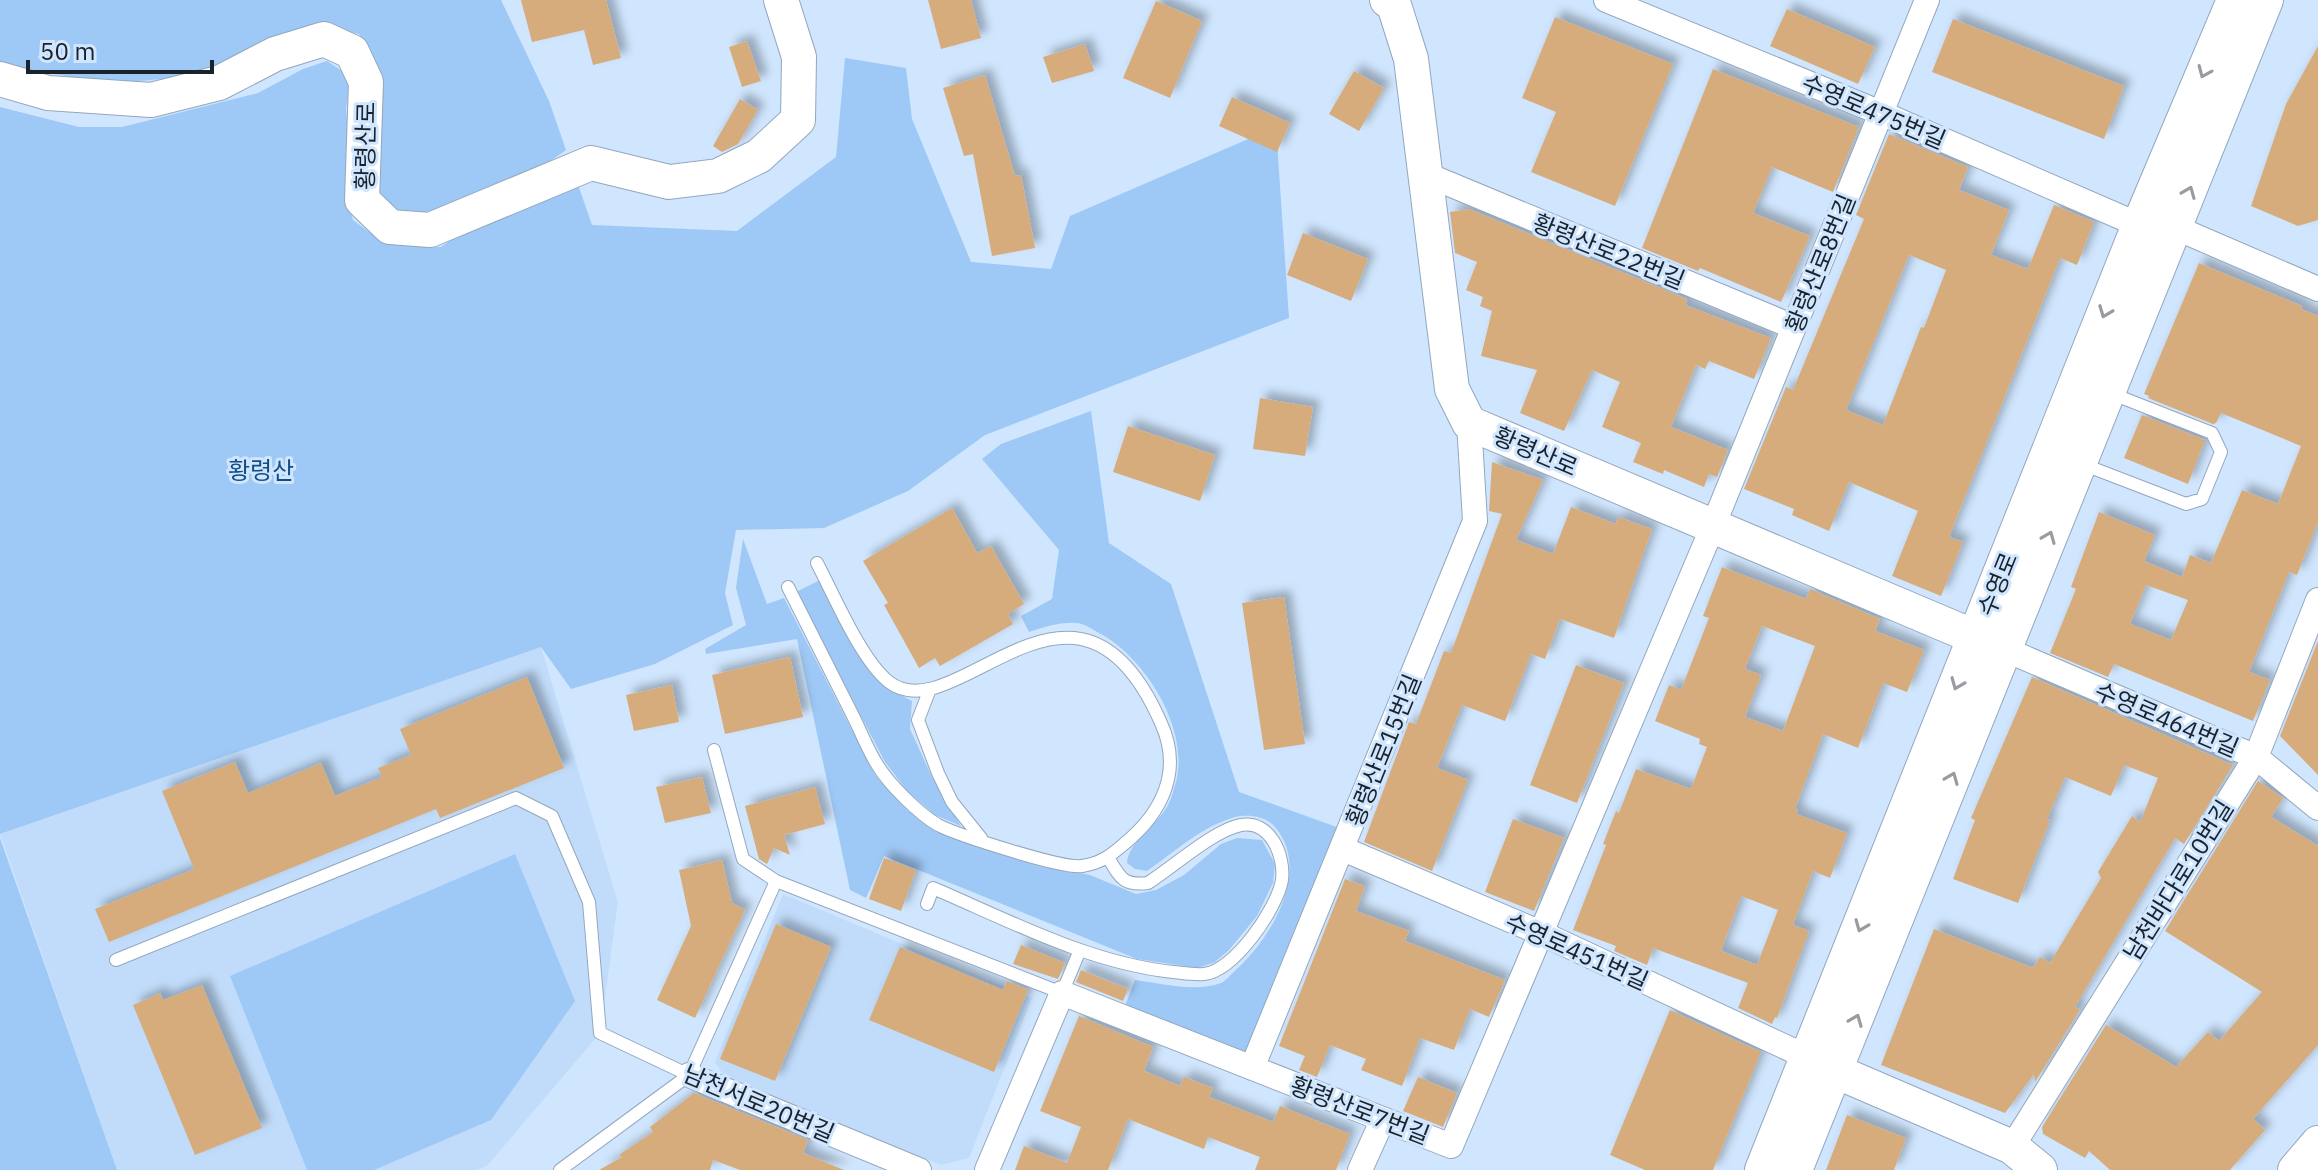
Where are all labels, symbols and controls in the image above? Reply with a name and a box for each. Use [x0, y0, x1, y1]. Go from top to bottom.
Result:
scale bar [28, 24, 212, 74]
text: 50 m [40, 35, 95, 67]
one-way arrow [2197, 64, 2213, 78]
street label: 수영로475번길 [1797, 66, 1951, 156]
street label: 황령산로 [348, 102, 382, 190]
one-way arrow [2179, 186, 2195, 200]
street label: 황령산로8번길 [1778, 189, 1862, 337]
street label: 황령산로22번길 [1528, 206, 1690, 296]
one-way arrow [2098, 304, 2115, 318]
street label: 황령산로 [1489, 419, 1583, 483]
park label: 황령산 [228, 454, 294, 486]
one-way arrow [2039, 531, 2056, 545]
street label: 수영로 [1970, 547, 2024, 621]
street label: 황령산로15번길 [1338, 669, 1428, 831]
street label: 수영로464번길 [2090, 674, 2244, 764]
one-way arrow [1950, 676, 1967, 690]
one-way arrow [1942, 772, 1959, 786]
street label: 남천바다로10번길 [2116, 794, 2240, 966]
street label: 수영로451번길 [1500, 905, 1654, 997]
one-way arrow [1854, 918, 1871, 932]
one-way arrow [1846, 1014, 1863, 1028]
street label: 남천서로20번길 [679, 1057, 839, 1149]
street label: 황령산로7번길 [1286, 1069, 1434, 1151]

